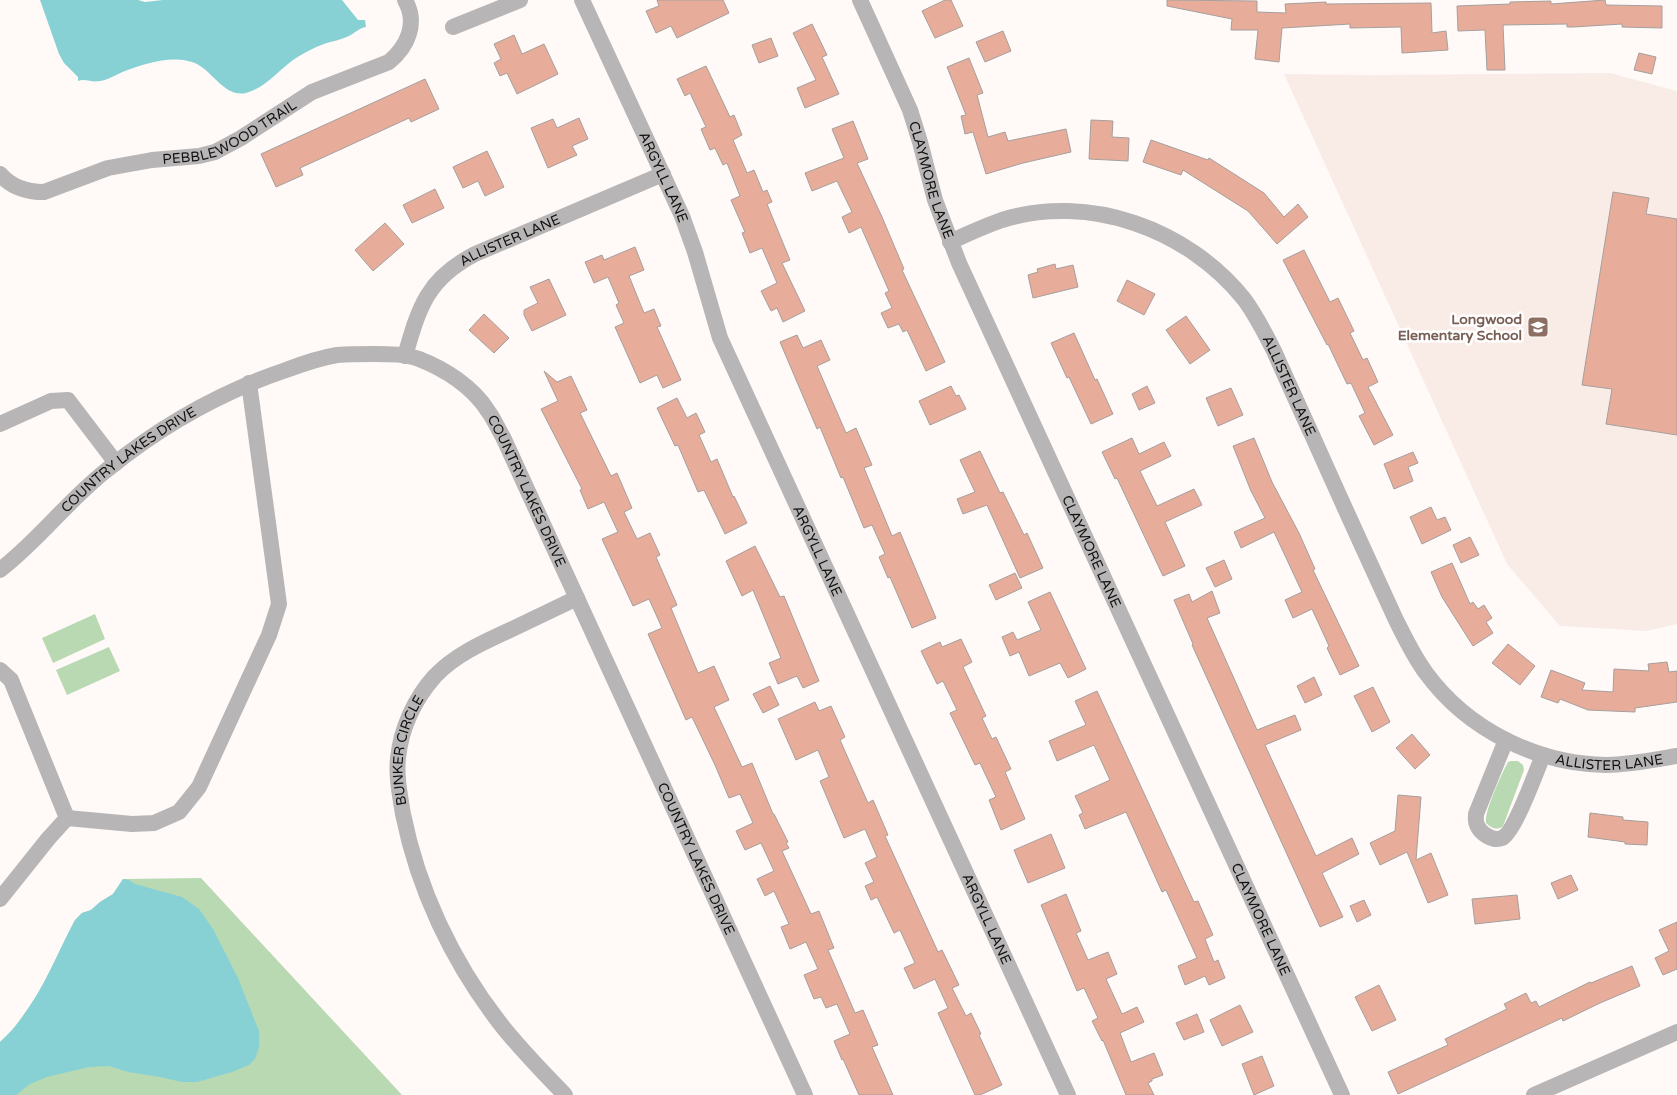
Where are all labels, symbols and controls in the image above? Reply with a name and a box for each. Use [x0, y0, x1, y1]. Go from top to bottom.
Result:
street label: PEBBLEWOOD TRAIL [162, 96, 300, 168]
street label: CLAYMORE LANE [905, 119, 957, 241]
street label: ARGYLL LANE [635, 129, 692, 225]
street label: ALLISTER LANE [456, 211, 563, 270]
place label: Longwood Elementary School [1398, 311, 1522, 344]
school or university icon: Longwood Elementary School [1526, 315, 1550, 339]
street label: ALLISTER LANE [1259, 333, 1319, 439]
street label: COUNTRY LAKES DRIVE [57, 403, 199, 516]
street label: COUNTRY LAKES DRIVE [484, 412, 569, 570]
street label: CLAYMORE LANE [1058, 492, 1124, 610]
street label: ARGYLL LANE [789, 503, 846, 599]
street label: BUNKER CIRCLE [389, 692, 427, 807]
street label: ALLISTER LANE [1554, 751, 1665, 774]
street label: COUNTRY LAKES DRIVE [654, 780, 738, 938]
street label: CLAYMORE LANE [1227, 860, 1294, 978]
street label: ARGYLL LANE [958, 871, 1015, 967]

